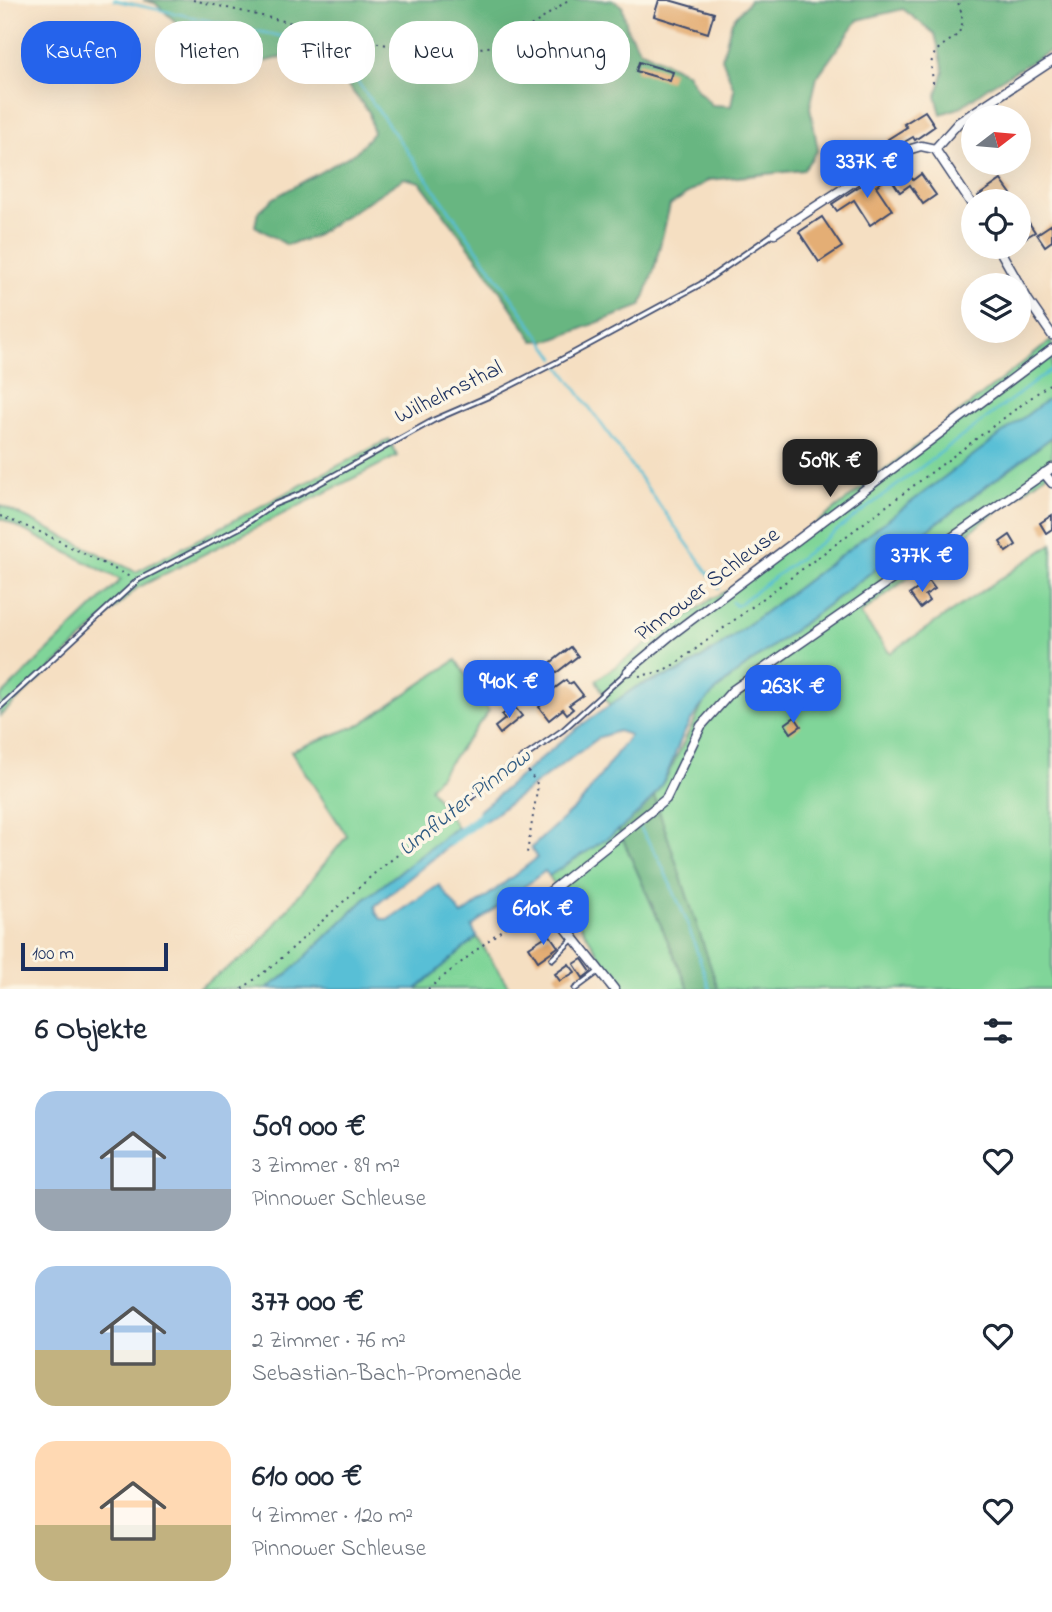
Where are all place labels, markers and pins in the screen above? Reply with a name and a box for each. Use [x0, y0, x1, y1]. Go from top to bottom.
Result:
pin: 337K € [810, 140, 924, 200]
pin: 509K € [773, 440, 887, 499]
pin: 377K € [865, 534, 979, 594]
pin: 940K € [452, 660, 566, 720]
pin: 263K € [736, 666, 850, 725]
pin: 610K € [486, 888, 600, 947]

